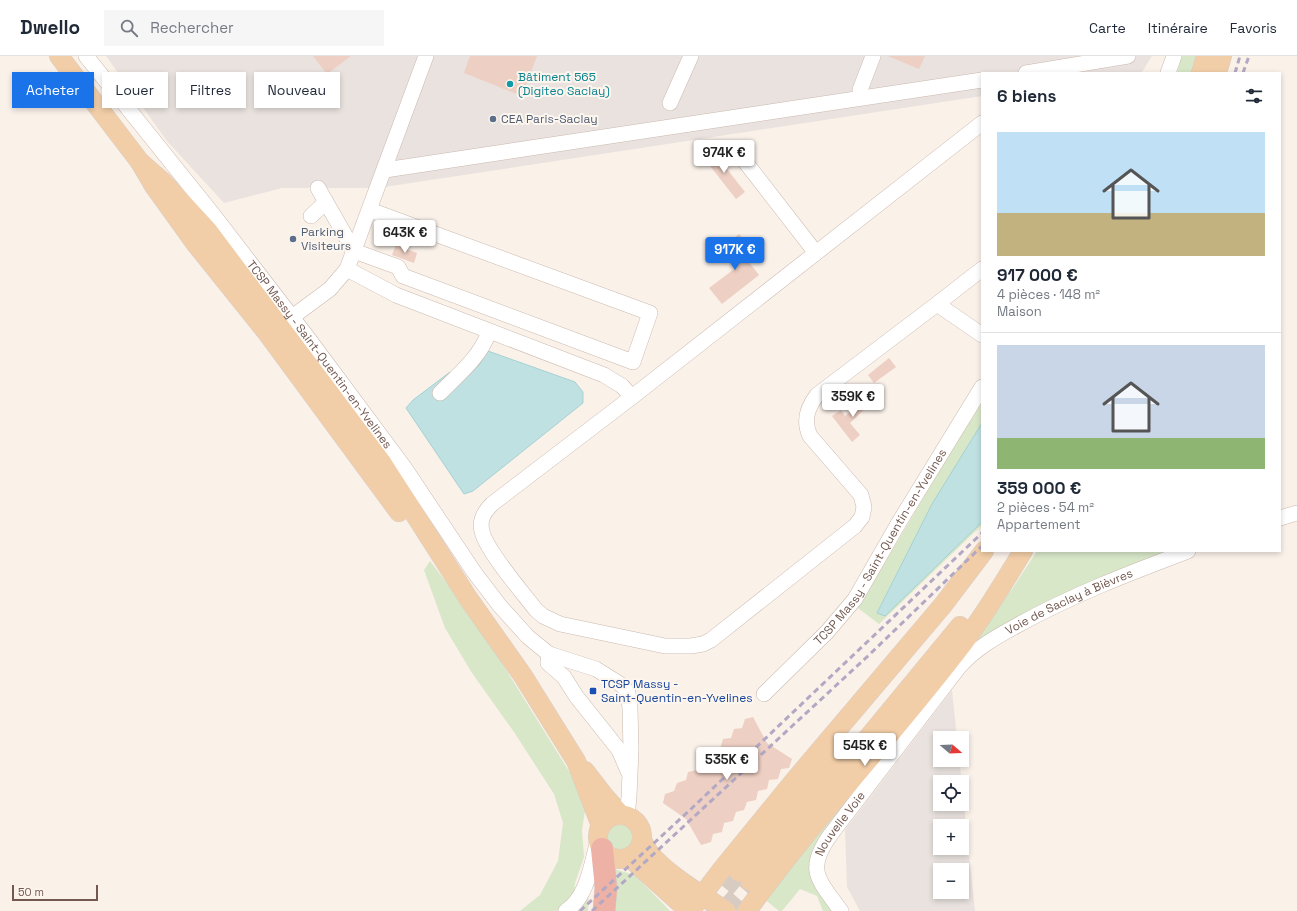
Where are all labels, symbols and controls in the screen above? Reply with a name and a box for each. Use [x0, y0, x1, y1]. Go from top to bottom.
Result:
search box [104, 10, 384, 46]
text: Dwello [20, 15, 80, 40]
icon: search [118, 17, 140, 39]
text: Rechercher [150, 18, 234, 37]
text: Carte [1089, 19, 1126, 37]
text: Itinéraire [1148, 19, 1208, 37]
text: Favoris [1230, 19, 1277, 37]
place label: Bâtiment 565 (Digiteo Saclay) [518, 69, 610, 99]
chip: Acheter [12, 72, 94, 108]
chip: Louer [102, 72, 168, 108]
chip: Filtres [176, 72, 246, 108]
chip: Nouveau [254, 72, 340, 108]
marker: Bâtiment 565 (Digiteo Saclay) [505, 79, 515, 89]
text: 6 biens [997, 85, 1056, 107]
icon: filters [1243, 85, 1265, 107]
place label: CEA Paris-Saclay [501, 111, 597, 127]
marker: CEA Paris-Saclay [488, 114, 498, 124]
pin: 974K € [691, 140, 757, 174]
text: 974K € [703, 144, 745, 161]
icon: home [1095, 158, 1167, 230]
pin: 643K € [372, 220, 438, 254]
place label: Parking Visiteurs [301, 224, 351, 254]
text: 643K € [383, 224, 427, 241]
marker: Parking Visiteurs [288, 234, 298, 244]
pin: 917K € [702, 237, 768, 271]
text: 917K € [714, 241, 756, 258]
street label: TCSP Massy - Saint-Quentin-en-Yvelines [243, 257, 396, 452]
text: 917 000 € [997, 264, 1078, 286]
text: 4 pièces · 148 m² [997, 286, 1100, 303]
text: Maison [997, 303, 1042, 320]
icon: home [1095, 371, 1167, 443]
pin: 359K € [820, 384, 886, 418]
text: 359K € [831, 388, 875, 405]
street label: TCSP Massy - Saint-Quentin-en-Yvelines [810, 446, 950, 649]
text: 359 000 € [997, 477, 1081, 499]
text: 2 pièces · 54 m² [997, 499, 1094, 516]
text: Appartement [997, 516, 1080, 533]
street label: Voie de Saclay à Bièvres [1002, 565, 1135, 638]
place label: TCSP Massy - Saint-Quentin-en-Yvelines [601, 676, 753, 706]
marker: TCSP Massy - Saint-Quentin-en-Yvelines [588, 686, 598, 696]
north arrow [933, 731, 969, 767]
map controls [933, 731, 969, 899]
pin: 545K € [832, 733, 898, 767]
text: 545K € [843, 737, 887, 754]
pin: 535K € [694, 747, 760, 781]
text: 535K € [705, 751, 749, 768]
button: locate [933, 775, 969, 811]
street label: Nouvelle Voie [811, 788, 869, 859]
button: + [933, 819, 969, 855]
button: − [933, 863, 969, 899]
scale bar [12, 883, 98, 902]
text: 50 m [18, 885, 44, 899]

